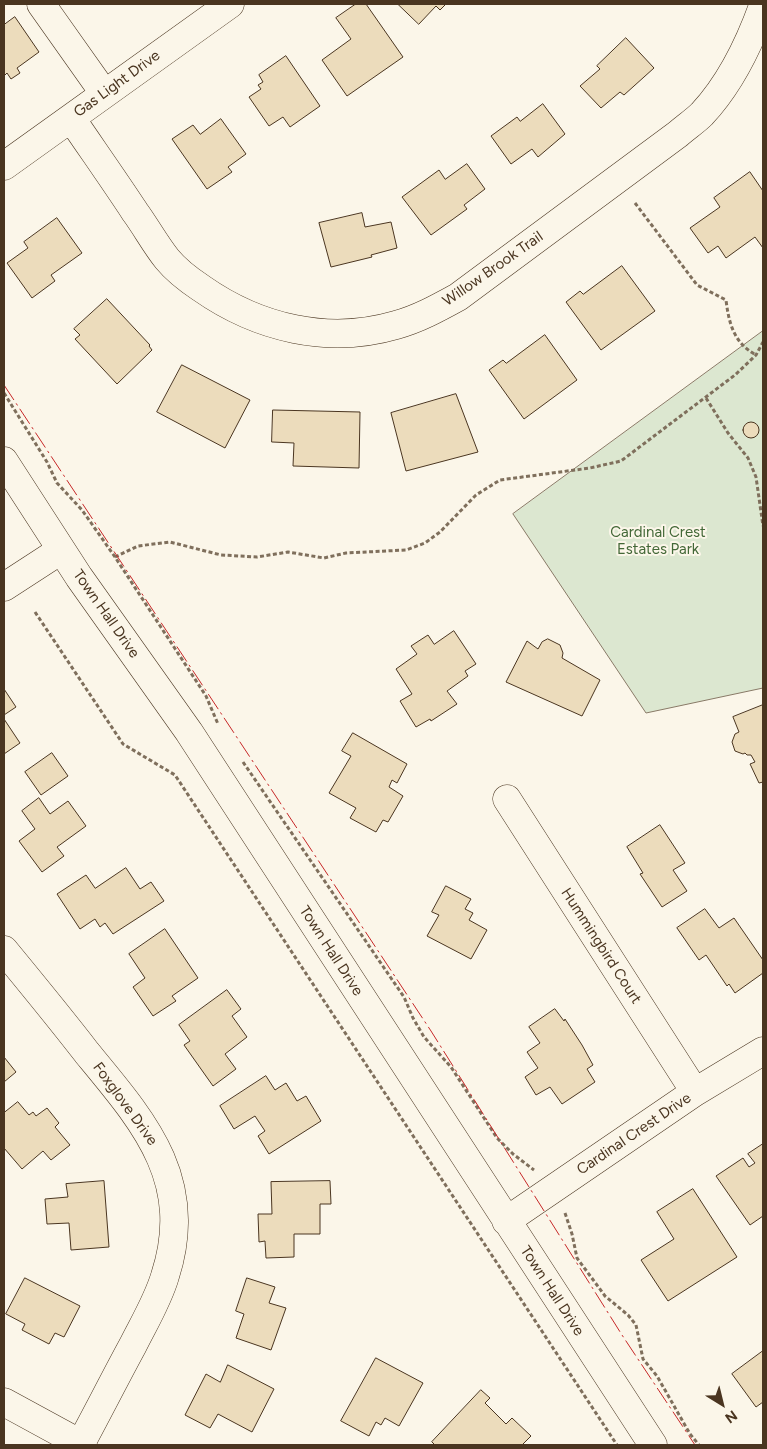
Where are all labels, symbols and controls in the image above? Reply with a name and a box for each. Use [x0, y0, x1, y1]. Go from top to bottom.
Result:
street label: Gas Light Drive [70, 47, 164, 121]
street label: Willow Brook Trail [439, 228, 547, 310]
park label: Cardinal Crest Estates Park [610, 524, 706, 559]
street label: Town Hall Drive [69, 566, 143, 662]
street label: Hummingbird Court [557, 885, 645, 1007]
street label: Town Hall Drive [295, 903, 367, 999]
street label: Foxglove Drive [89, 1059, 161, 1149]
street label: Cardinal Crest Drive [573, 1089, 695, 1179]
street label: Town Hall Drive [516, 1243, 588, 1339]
north arrow [697, 1379, 747, 1429]
text: N [722, 1406, 740, 1427]

